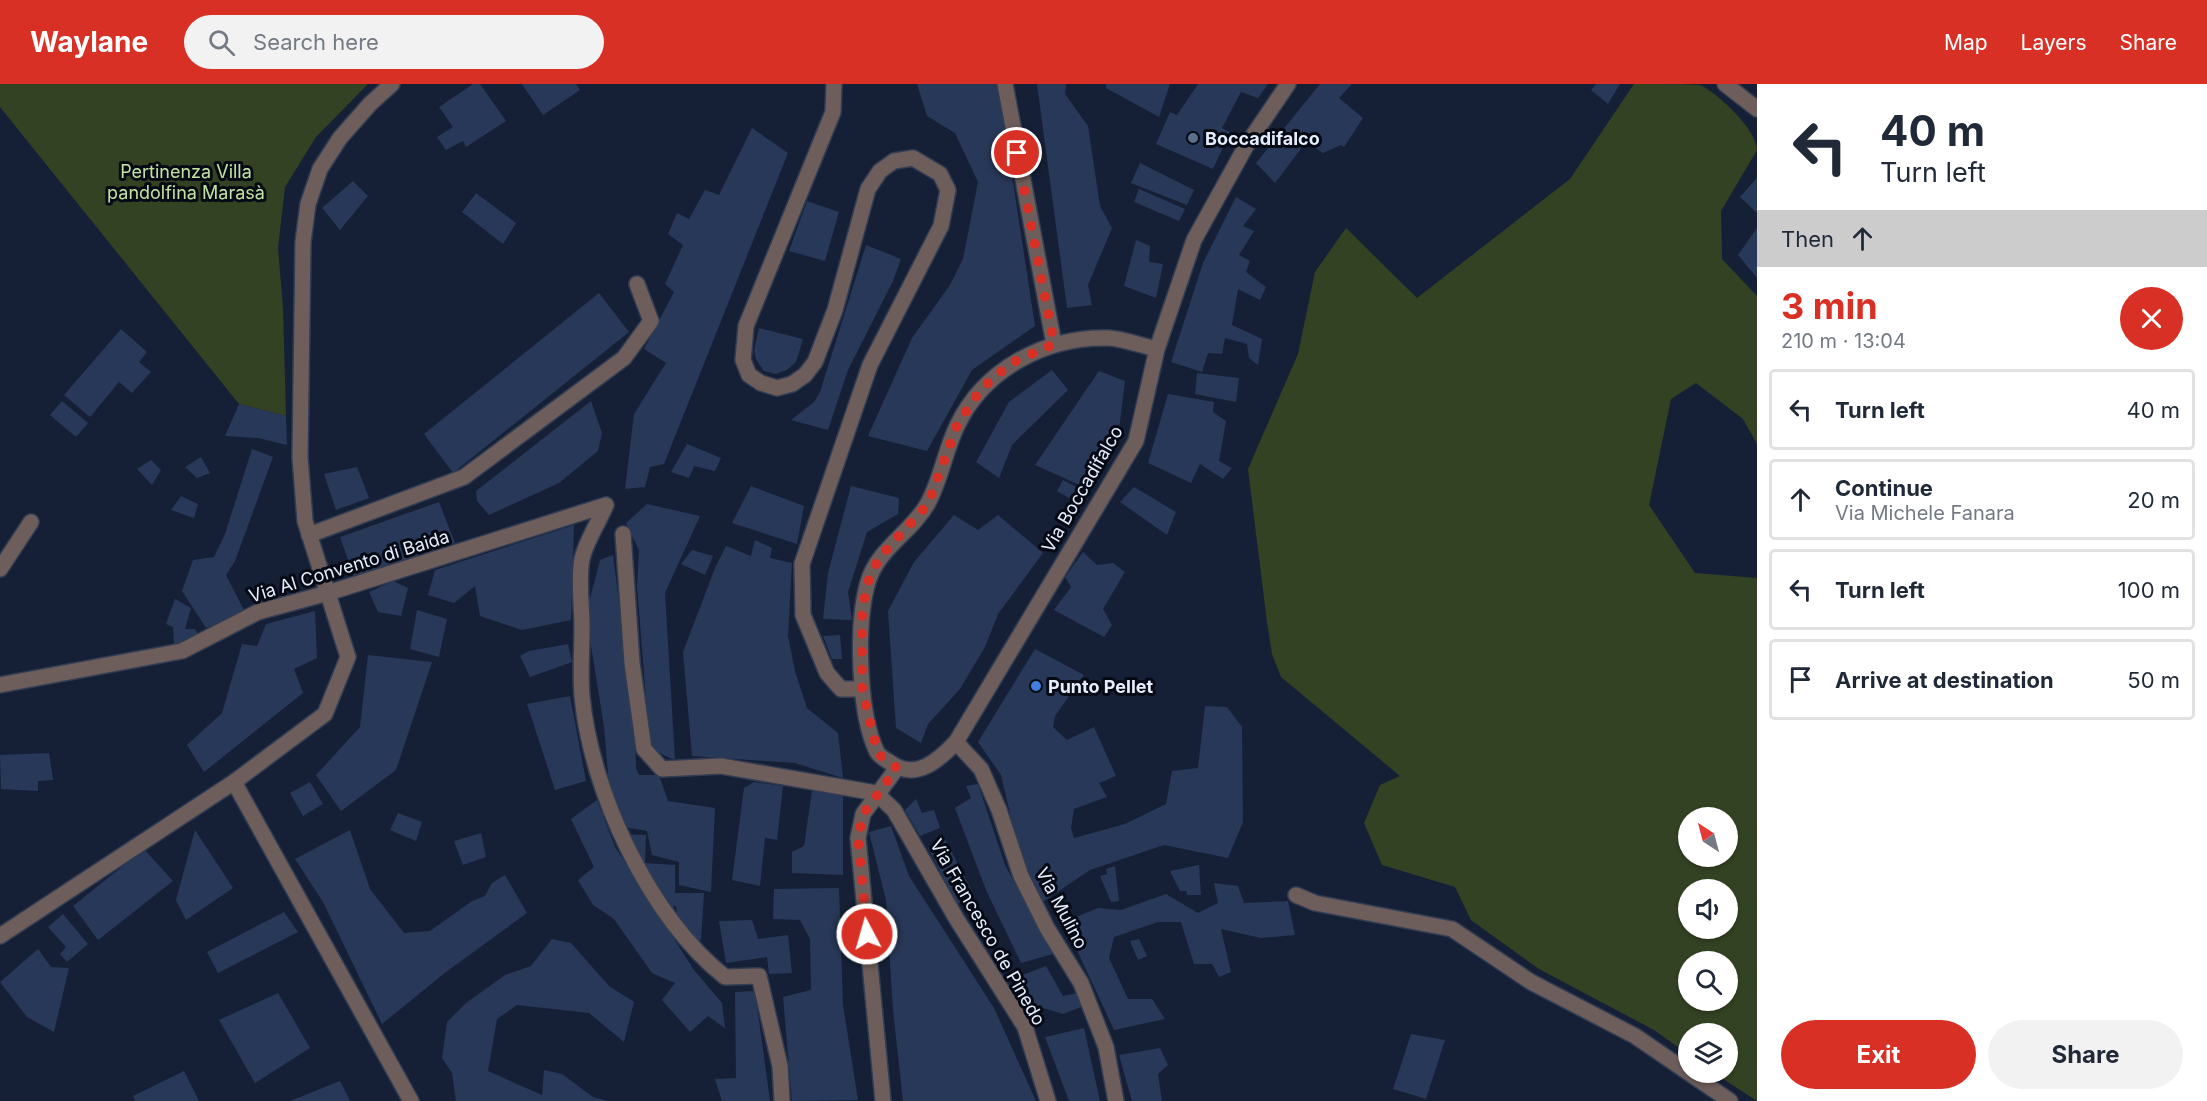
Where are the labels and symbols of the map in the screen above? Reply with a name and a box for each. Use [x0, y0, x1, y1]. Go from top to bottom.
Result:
pin [991, 127, 1042, 178]
place label: Boccadifalco [1205, 128, 1320, 149]
marker: Boccadifalco [1186, 131, 1200, 145]
park label: Pertinenza Villa pandolfina Marasà [107, 161, 265, 203]
street label: Via Boccadifalco [1037, 422, 1127, 556]
street label: Via Al Convento di Baida [246, 525, 452, 607]
place label: Punto Pellet [1048, 676, 1154, 697]
marker: Punto Pellet [1029, 679, 1043, 693]
north arrow [1678, 807, 1738, 867]
street label: Via Francesco de Pinedo [926, 835, 1050, 1029]
street label: Via Mulino [1032, 864, 1092, 952]
position arrow [835, 902, 899, 966]

